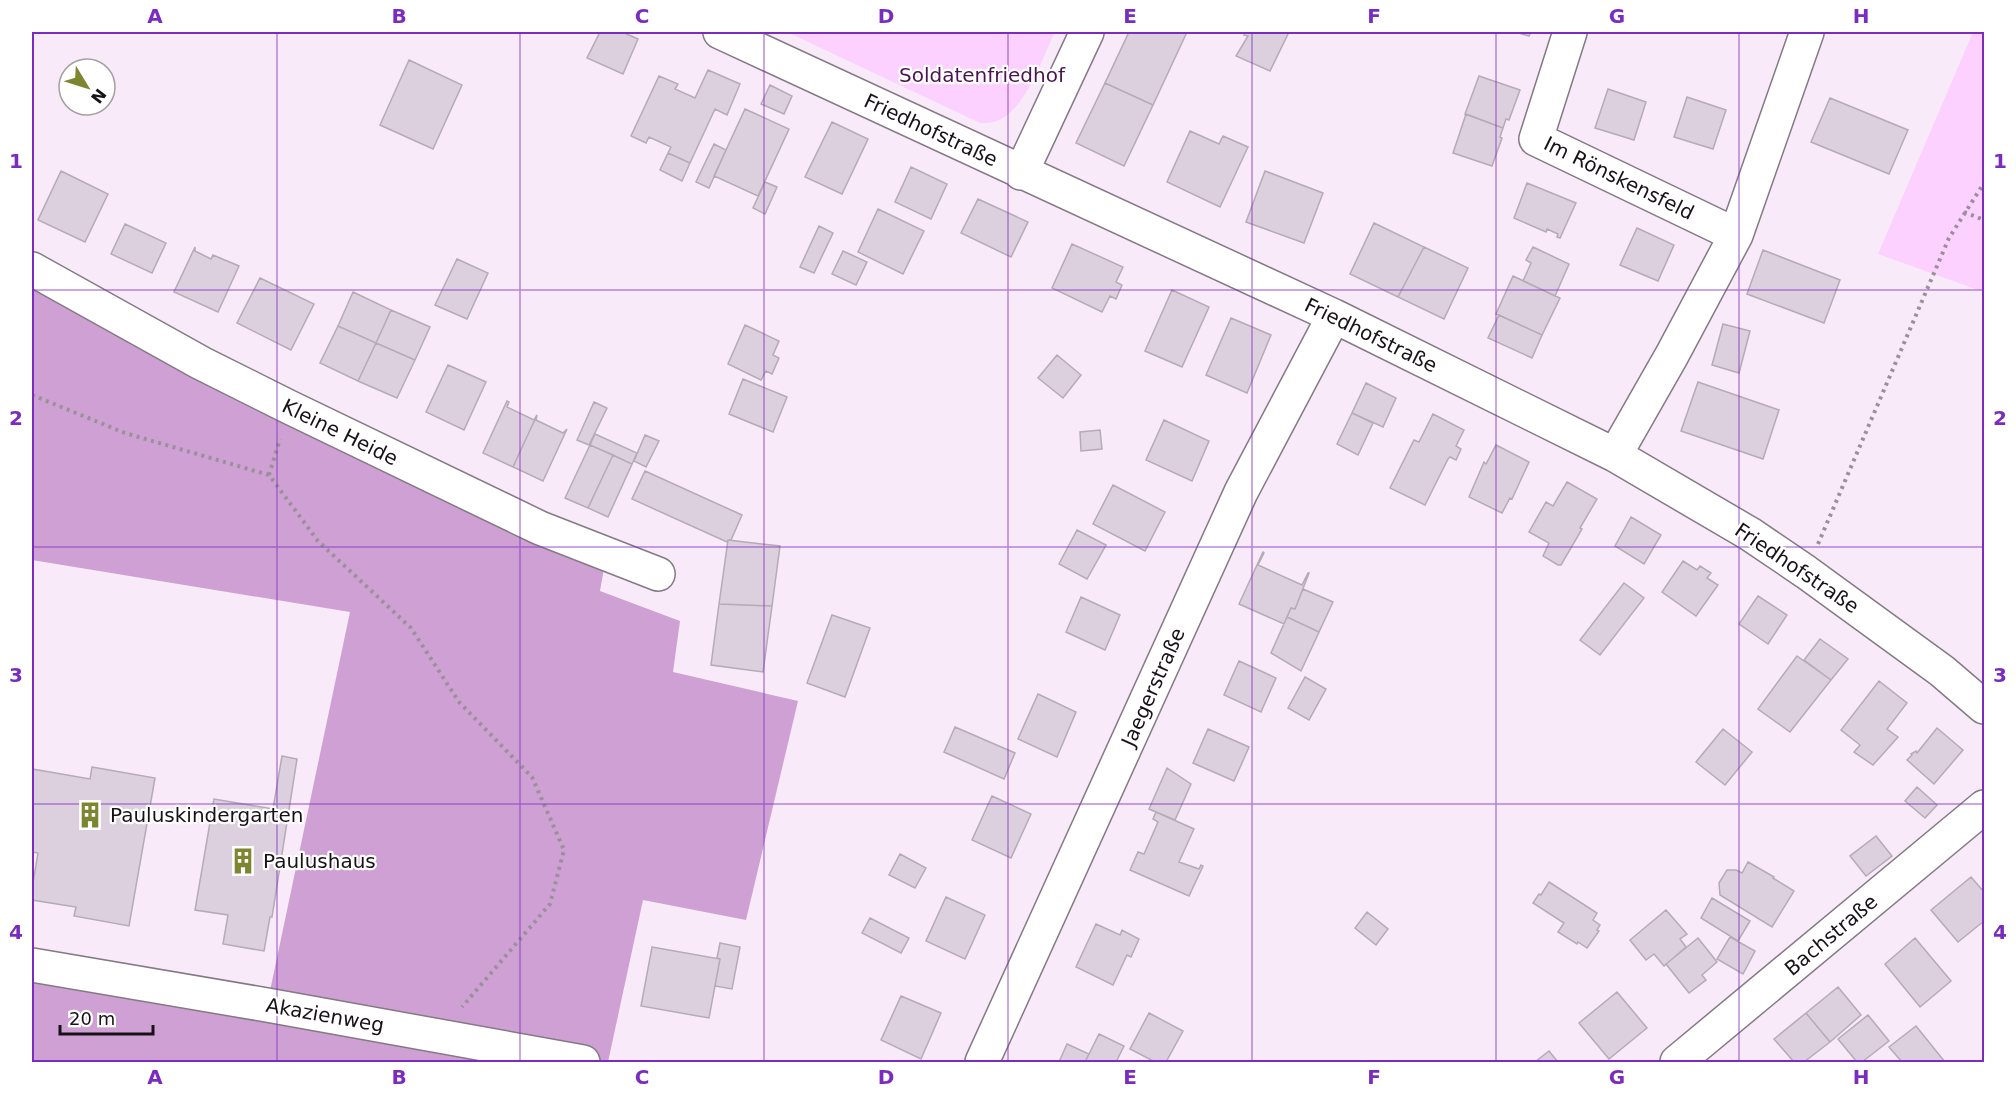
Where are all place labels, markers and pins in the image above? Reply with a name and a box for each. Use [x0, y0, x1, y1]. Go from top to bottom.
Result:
building icon: Pauluskindergarten [75, 800, 105, 830]
place label: Pauluskindergarten [110, 803, 303, 827]
building icon: Paulushaus [228, 846, 258, 876]
place label: Paulushaus [263, 849, 376, 873]

